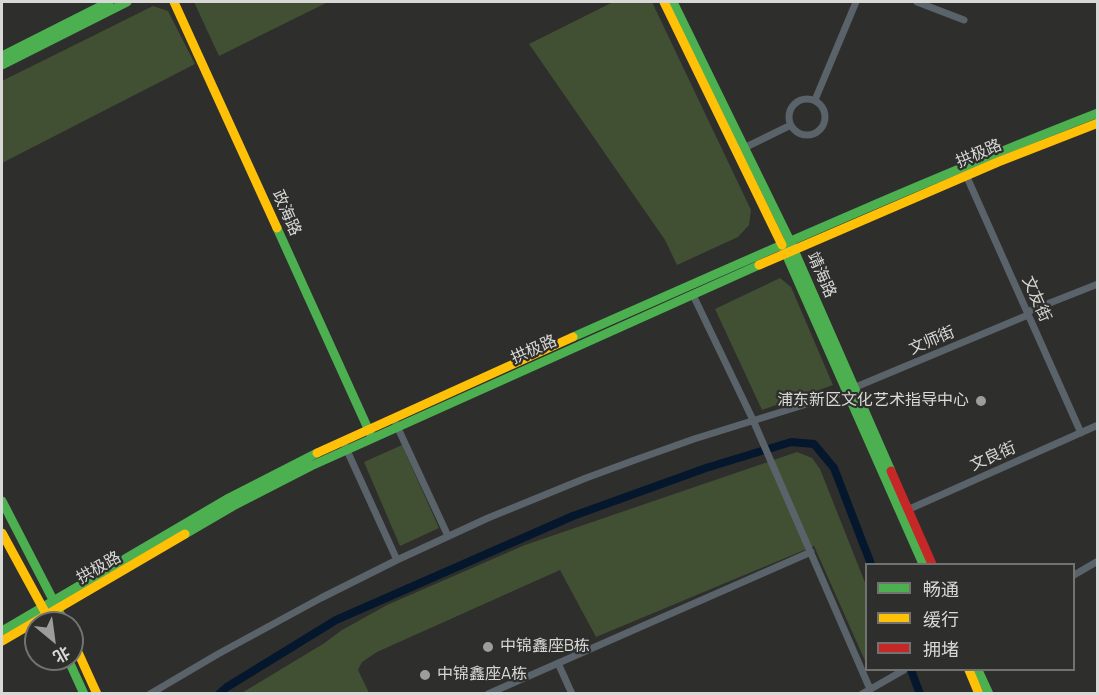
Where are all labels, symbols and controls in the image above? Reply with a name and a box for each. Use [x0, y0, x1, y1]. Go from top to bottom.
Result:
street label: 拱极路 [953, 136, 1005, 172]
street label: 政海路 [267, 187, 305, 239]
street label: 靖海路 [802, 249, 840, 301]
street label: 文友街 [1017, 273, 1055, 325]
street label: 文师街 [906, 323, 958, 359]
street label: 拱极路 [508, 331, 560, 369]
place label: 浦东新区文化艺术指导中心 [777, 391, 969, 411]
marker: 浦东新区文化艺术指导中心 [974, 394, 988, 408]
street label: 文良街 [967, 438, 1019, 476]
street label: 拱极路 [73, 548, 125, 588]
legend [865, 563, 1075, 671]
text: 畅通 [923, 577, 959, 601]
text: 缓行 [923, 607, 959, 631]
north arrow [24, 611, 84, 671]
place label: 中锦鑫座B栋 [500, 637, 590, 657]
text: 拥堵 [923, 637, 959, 661]
marker: 中锦鑫座B栋 [481, 640, 495, 654]
text: 北 [49, 641, 74, 668]
place label: 中锦鑫座A栋 [437, 665, 527, 685]
marker: 中锦鑫座A栋 [418, 668, 432, 682]

